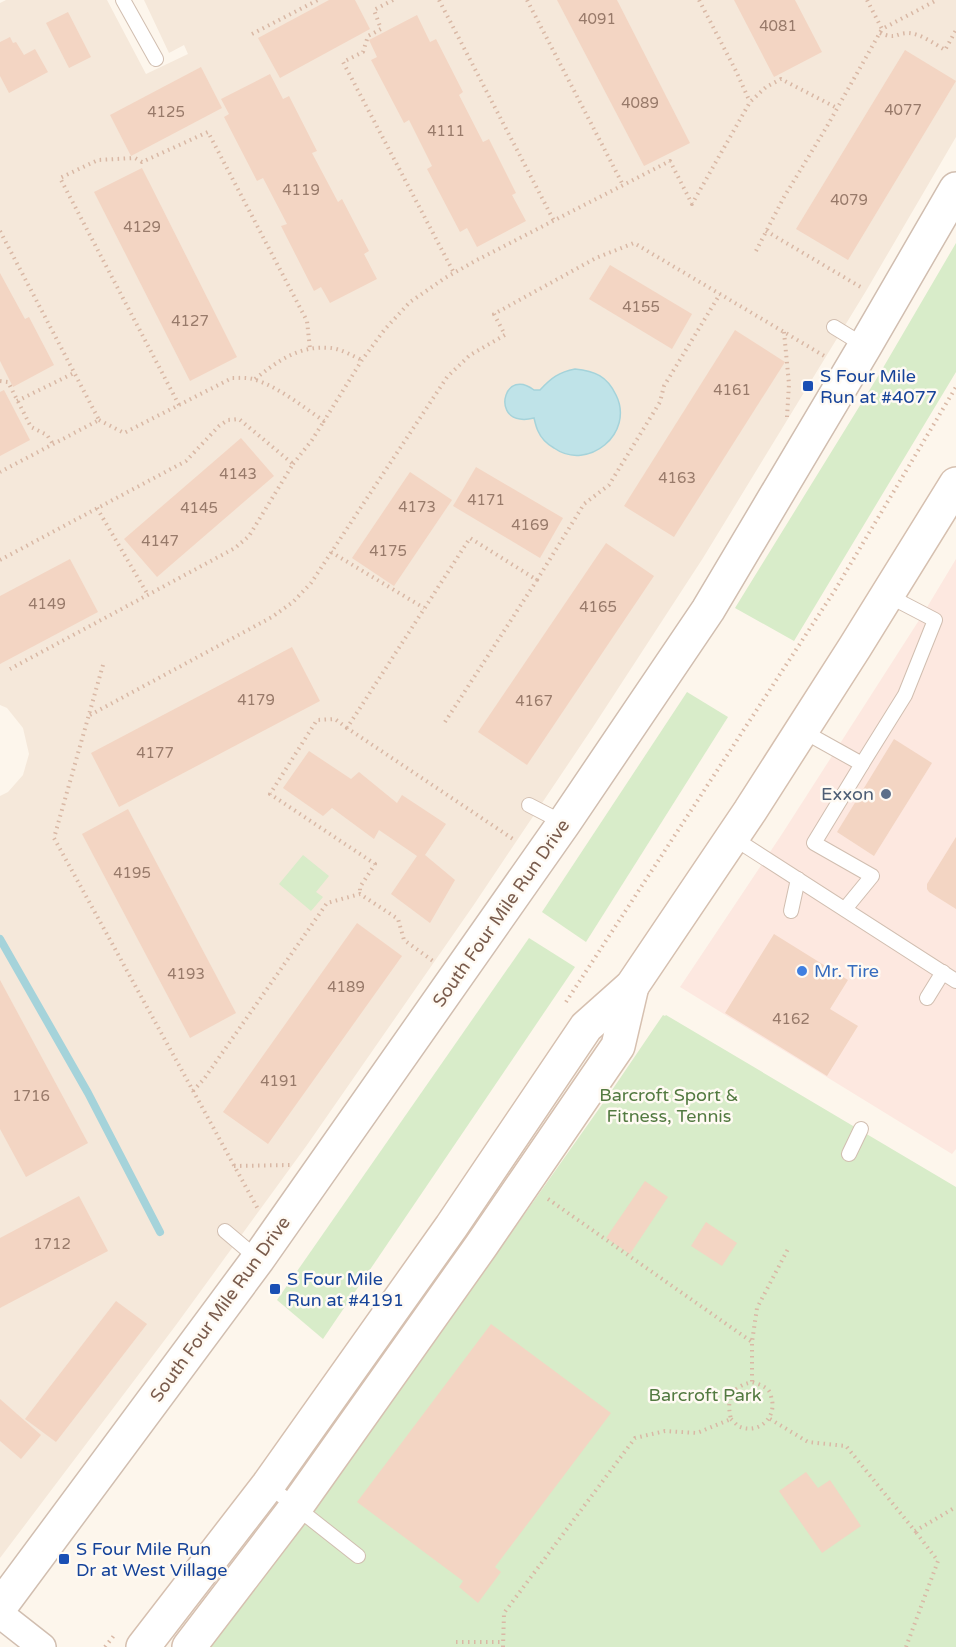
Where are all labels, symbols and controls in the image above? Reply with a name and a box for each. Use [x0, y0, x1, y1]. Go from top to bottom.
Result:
house number: 4091 [578, 10, 616, 28]
house number: 4081 [759, 17, 797, 35]
house number: 4089 [621, 94, 659, 112]
house number: 4077 [884, 101, 922, 119]
house number: 4125 [147, 103, 185, 121]
house number: 4111 [427, 122, 465, 140]
house number: 4119 [282, 181, 320, 199]
house number: 4079 [830, 191, 868, 209]
house number: 4129 [123, 218, 161, 236]
house number: 4155 [622, 298, 660, 316]
house number: 4127 [171, 312, 209, 330]
place label: S Four Mile Run at #4077 [820, 365, 937, 408]
marker: S Four Mile Run at #4077 [801, 379, 815, 393]
house number: 4161 [713, 381, 751, 399]
house number: 4143 [219, 465, 257, 483]
house number: 4163 [658, 469, 696, 487]
house number: 4171 [467, 491, 505, 509]
house number: 4173 [398, 498, 436, 516]
house number: 4145 [180, 499, 218, 517]
house number: 4169 [511, 516, 549, 534]
house number: 4147 [141, 532, 179, 550]
house number: 4175 [369, 542, 407, 560]
house number: 4149 [28, 595, 66, 613]
house number: 4165 [579, 598, 617, 616]
house number: 4179 [237, 691, 275, 709]
house number: 4167 [515, 692, 553, 710]
house number: 4177 [136, 744, 174, 762]
place label: Exxon [821, 783, 874, 805]
marker: Exxon [879, 787, 893, 801]
street label: South Four Mile Run Drive [428, 815, 574, 1011]
house number: 4195 [113, 864, 151, 882]
place label: Mr. Tire [814, 960, 879, 982]
marker: Mr. Tire [795, 964, 809, 978]
house number: 4193 [167, 965, 205, 983]
house number: 4189 [327, 978, 365, 996]
house number: 4162 [772, 1010, 810, 1028]
house number: 4191 [260, 1072, 298, 1090]
park label: Barcroft Sport & Fitness, Tennis [599, 1084, 739, 1127]
house number: 1716 [12, 1087, 50, 1105]
street label: South Four Mile Run Drive [145, 1212, 295, 1406]
house number: 1712 [33, 1235, 71, 1253]
place label: S Four Mile Run at #4191 [287, 1268, 404, 1311]
marker: S Four Mile Run at #4191 [268, 1282, 282, 1296]
park label: Barcroft Park [649, 1384, 762, 1406]
place label: S Four Mile Run Dr at West Village [76, 1538, 228, 1581]
marker: S Four Mile Run Dr at West Village [57, 1552, 71, 1566]

